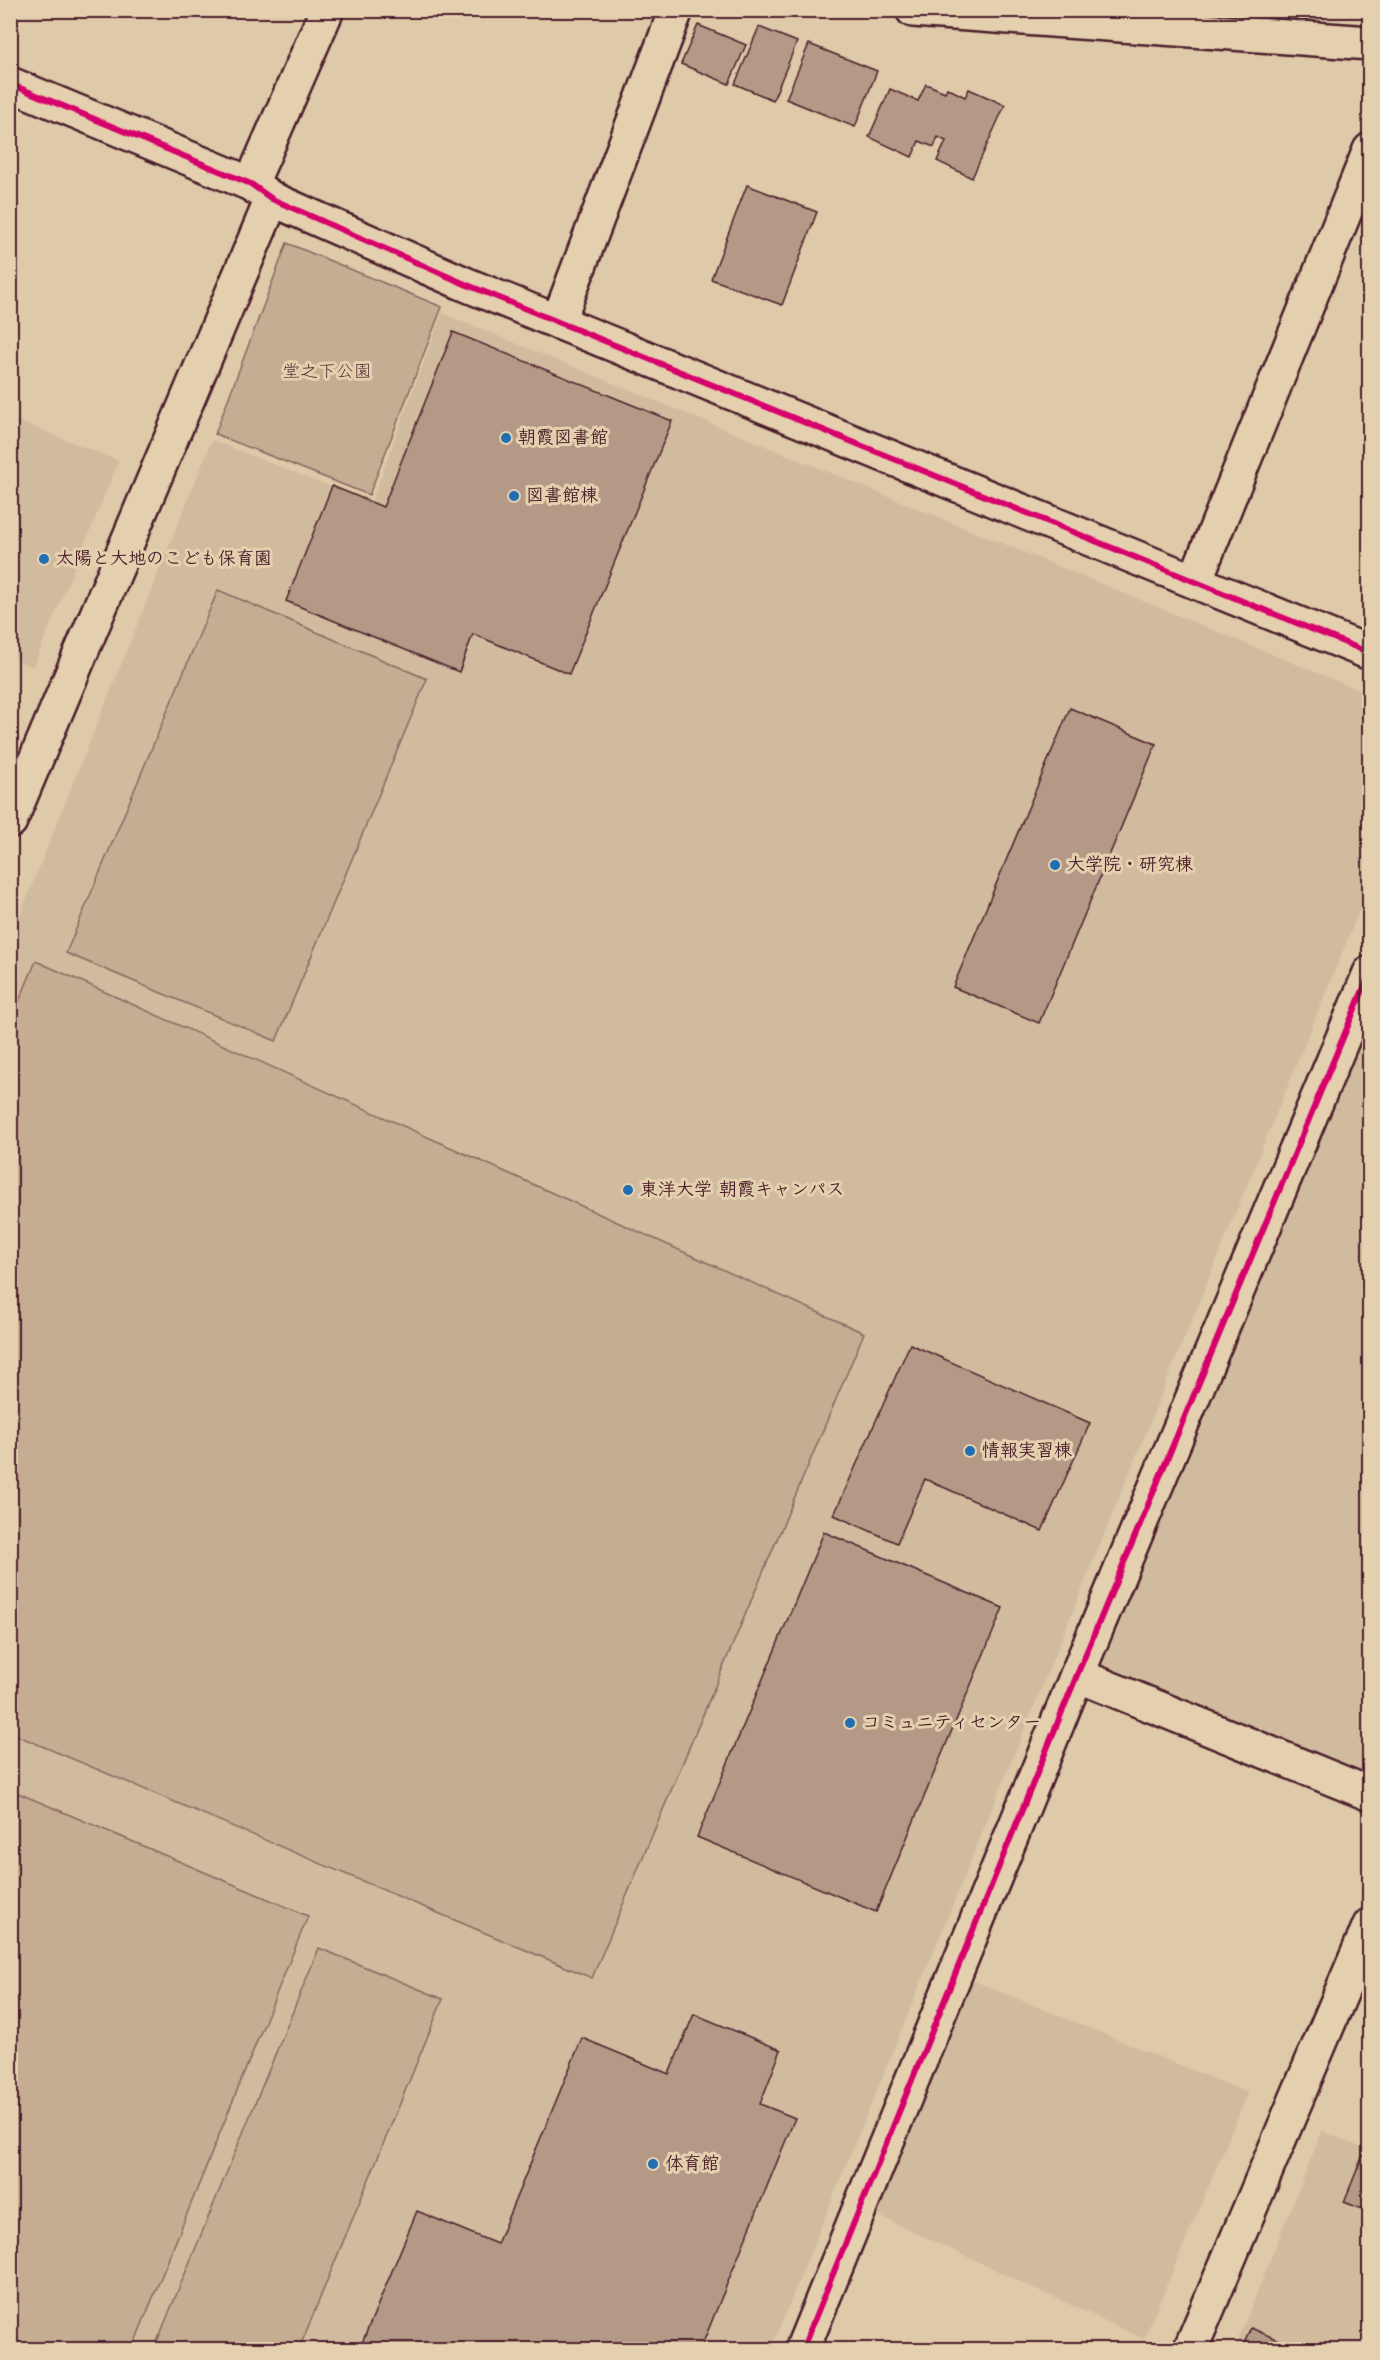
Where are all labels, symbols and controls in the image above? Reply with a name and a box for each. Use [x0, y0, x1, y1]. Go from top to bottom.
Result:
park label: 堂之下公園 [282, 358, 372, 387]
place label: 朝霞図書館 [518, 424, 608, 453]
marker: 朝霞図書館 [499, 431, 513, 445]
place label: 図書館棟 [526, 482, 598, 511]
marker: 図書館棟 [507, 489, 521, 503]
place label: 太陽と大地のこども保育園 [56, 545, 272, 574]
marker: 太陽と大地のこども保育園 [37, 552, 51, 566]
place label: 大学院・研究棟 [1067, 851, 1193, 880]
marker: 大学院・研究棟 [1048, 858, 1062, 872]
place label: 東洋大学 朝霞キャンパス [640, 1176, 844, 1205]
marker: 東洋大学 朝霞キャンパス [621, 1183, 635, 1197]
place label: 情報実習棟 [982, 1437, 1072, 1466]
marker: 情報実習棟 [963, 1444, 977, 1458]
place label: コミュニティセンター [862, 1709, 1041, 1738]
marker: コミュニティセンター [843, 1716, 857, 1730]
place label: 体育館 [665, 2150, 719, 2179]
marker: 体育館 [646, 2157, 660, 2171]

